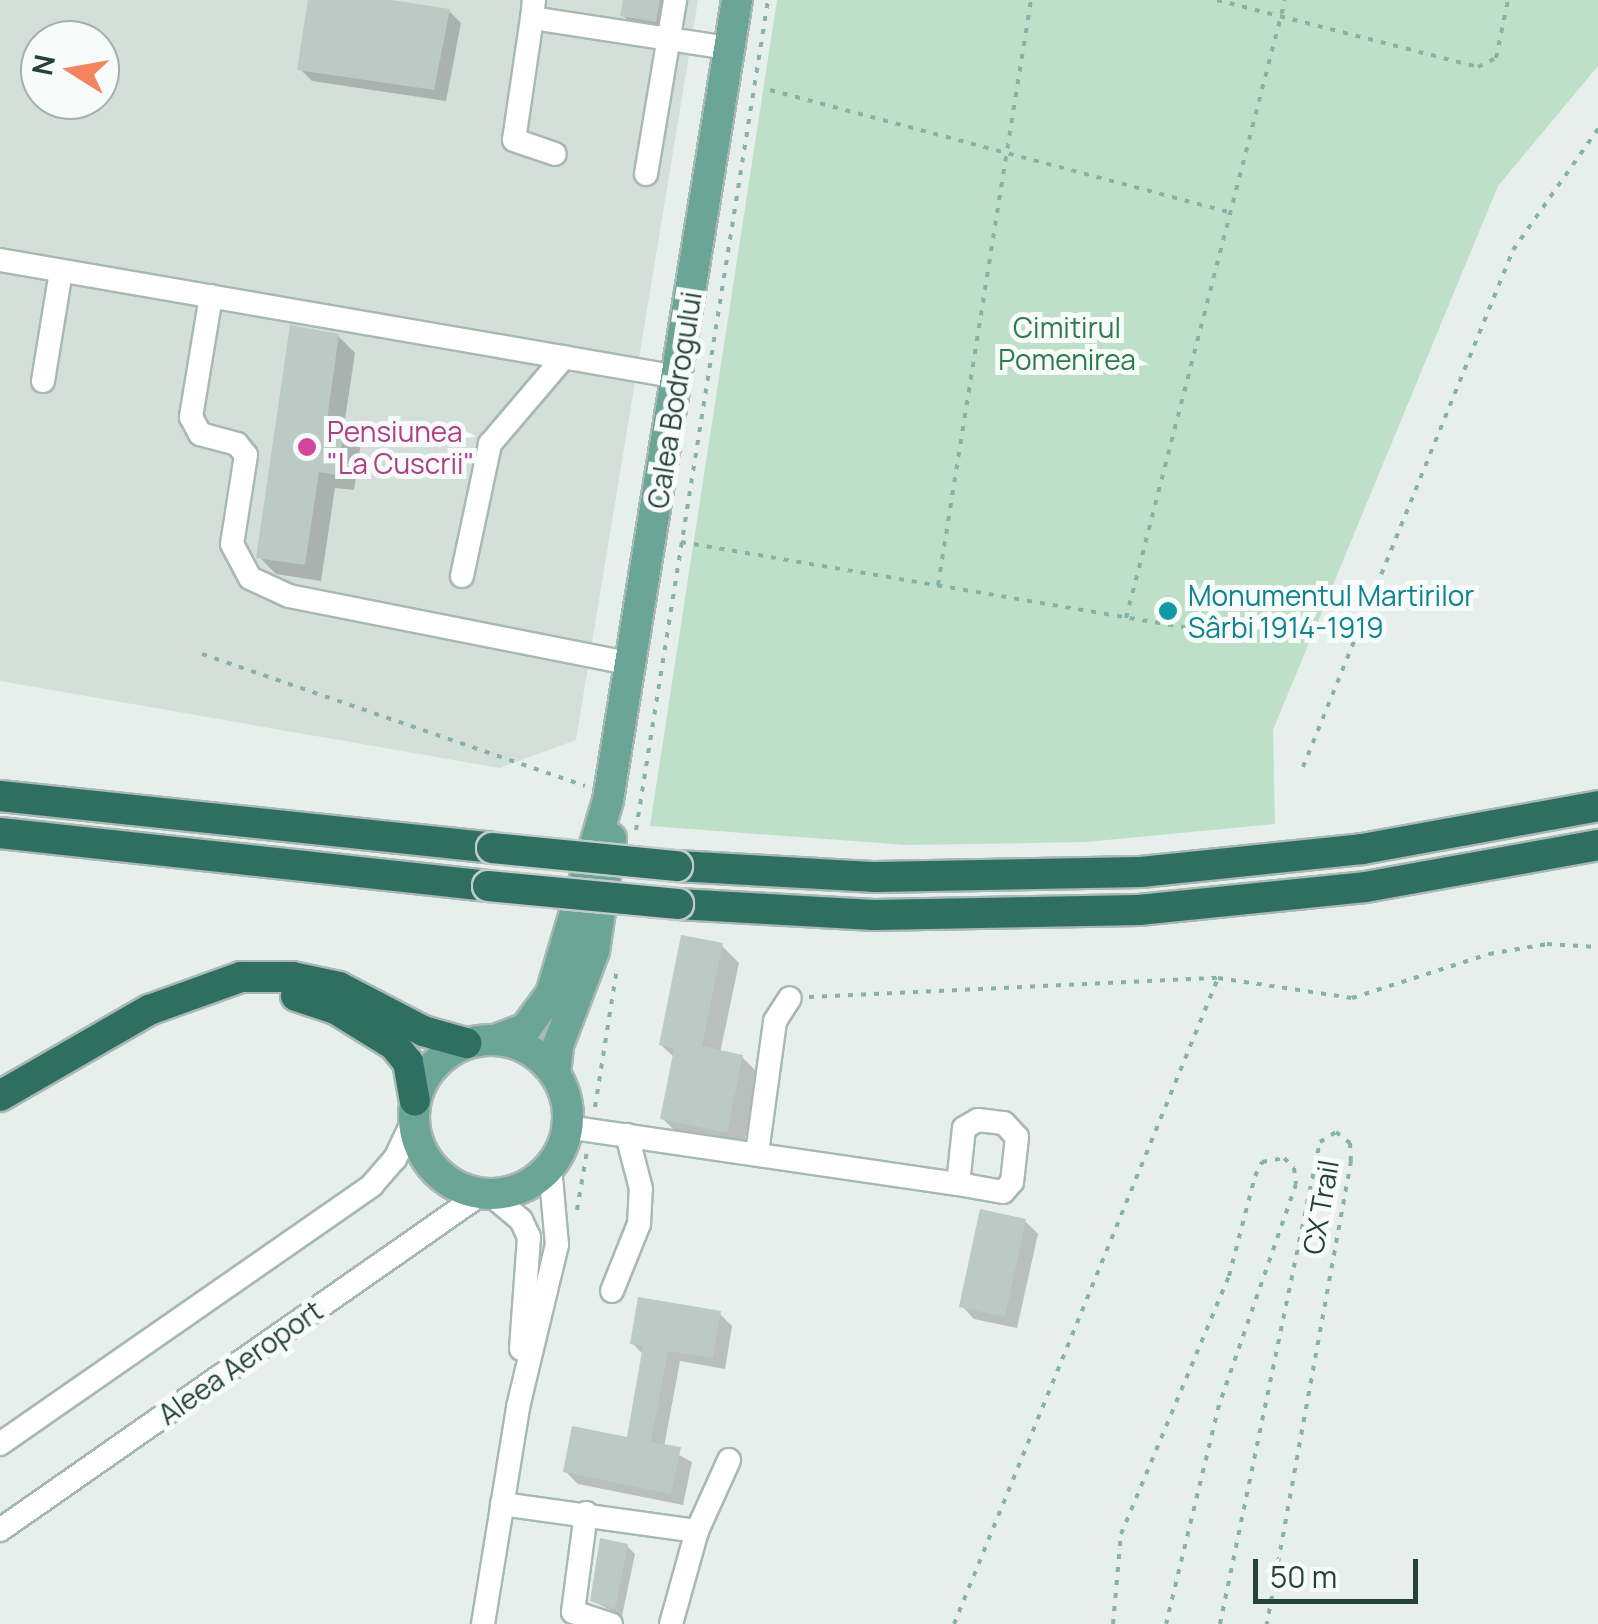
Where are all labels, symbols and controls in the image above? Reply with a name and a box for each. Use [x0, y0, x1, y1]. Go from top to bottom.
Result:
north arrow [20, 20, 120, 120]
text: N [22, 51, 63, 78]
street label: Calea Bodrogului [640, 289, 708, 511]
park label: Cimitirul Pomenirea [998, 310, 1136, 376]
place label: Pensiunea "La Cuscrii" [327, 414, 474, 480]
marker: Pensiunea "La Cuscrii" [296, 436, 318, 458]
place label: Monumentul Martirilor Sârbi 1914-1919 [1188, 578, 1474, 644]
marker: Monumentul Martirilor Sârbi 1914-1919 [1157, 600, 1179, 622]
street label: CX Trail [1295, 1157, 1345, 1257]
street label: Aleea Aeroport [151, 1293, 329, 1431]
scale bar [1258, 1539, 1423, 1601]
text: 50 m [1270, 1556, 1337, 1597]

